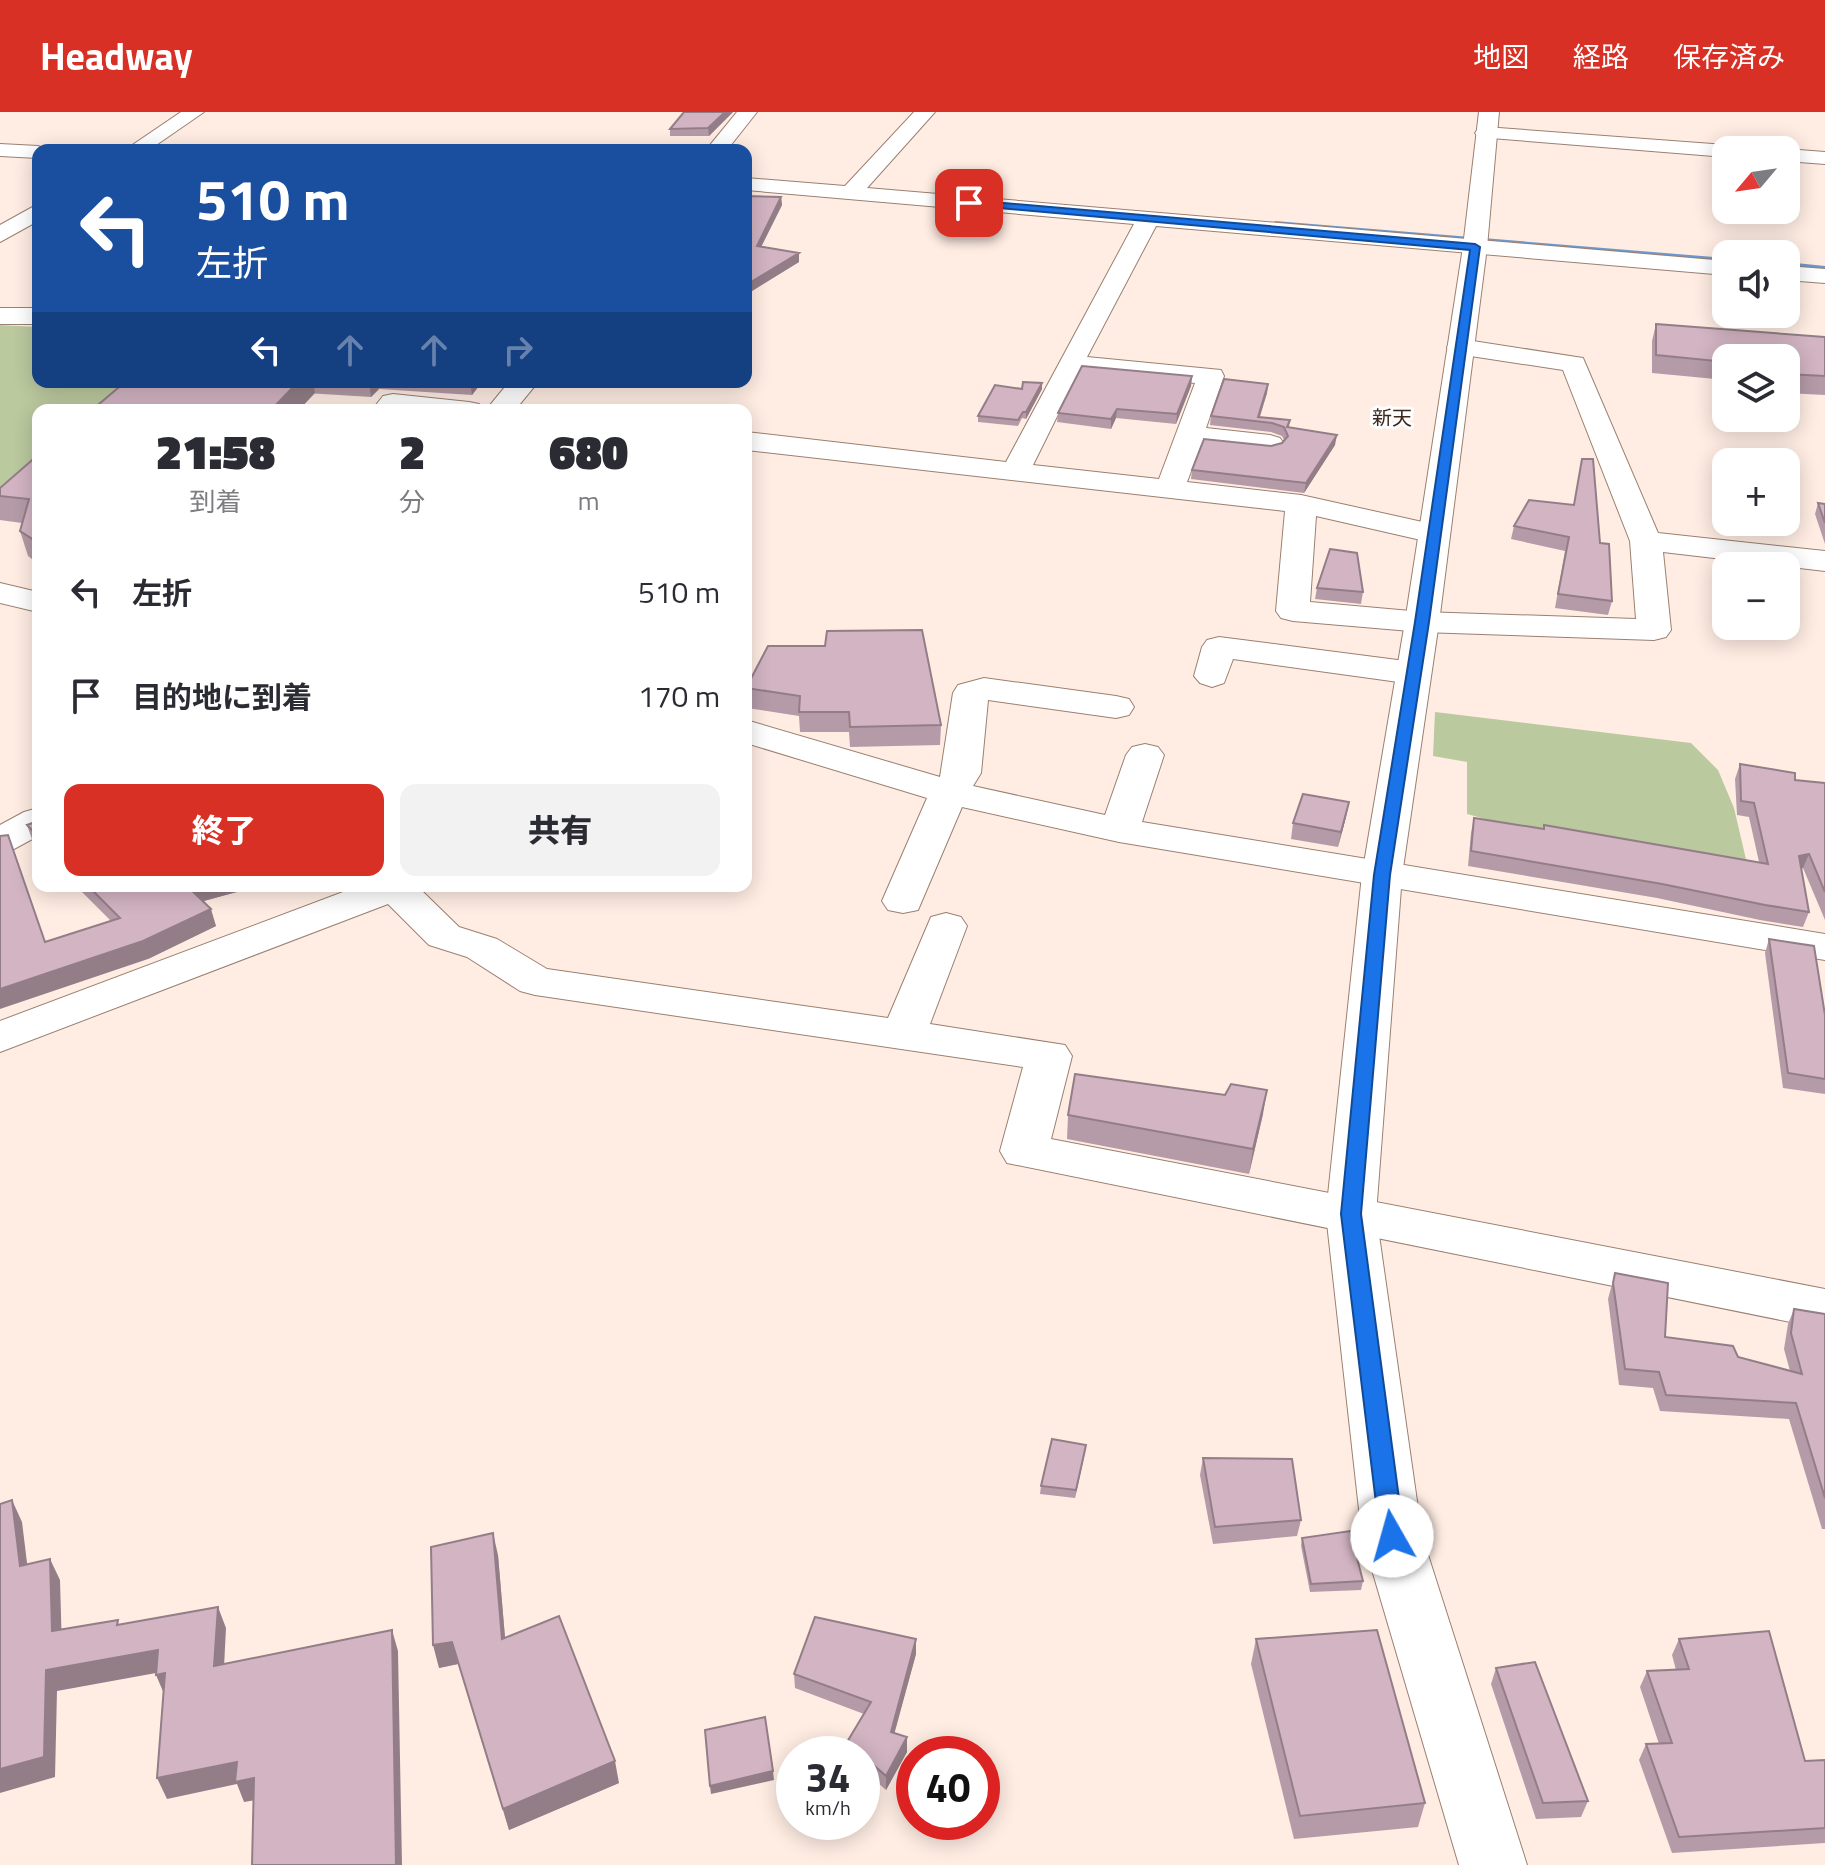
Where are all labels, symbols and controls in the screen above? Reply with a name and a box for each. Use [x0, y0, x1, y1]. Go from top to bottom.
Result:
text: Headway [40, 27, 193, 85]
text: 地図 [1473, 35, 1529, 78]
text: 経路 [1573, 35, 1629, 78]
text: 保存済み [1673, 35, 1785, 78]
north arrow [1712, 136, 1800, 224]
map controls [1712, 136, 1800, 640]
text: 510 m [196, 157, 349, 242]
pin [935, 169, 1003, 237]
icon: left [64, 176, 168, 280]
icon: arrive [947, 181, 991, 225]
text: 左折 [196, 235, 268, 290]
button: sound [1712, 240, 1800, 328]
icon: left [244, 328, 288, 372]
icon: ahead [328, 328, 372, 372]
icon: ahead [412, 328, 456, 372]
icon: right [496, 328, 540, 372]
button: layers [1712, 344, 1800, 432]
district label: 新天 [1372, 402, 1412, 433]
text: 21:58 [156, 415, 275, 488]
text: 2 [399, 415, 425, 488]
text: 680 [549, 415, 628, 488]
button: + [1712, 448, 1800, 536]
text: m [578, 481, 600, 520]
text: 到着 [189, 482, 241, 521]
text: 分 [399, 482, 425, 521]
button: − [1712, 552, 1800, 640]
text: 510 m [638, 569, 720, 615]
icon: left [64, 570, 108, 614]
text: 左折 [132, 570, 192, 616]
text: 170 m [638, 673, 720, 719]
icon: arrive [64, 674, 108, 718]
text: 目的地に到着 [132, 674, 312, 720]
button: 終了 [64, 784, 384, 876]
button: 共有 [400, 784, 720, 876]
position arrow [1350, 1494, 1434, 1578]
speed limit sign: 40 [896, 1736, 1000, 1840]
text: 34 [806, 1747, 850, 1808]
text: km/h [805, 1792, 851, 1823]

